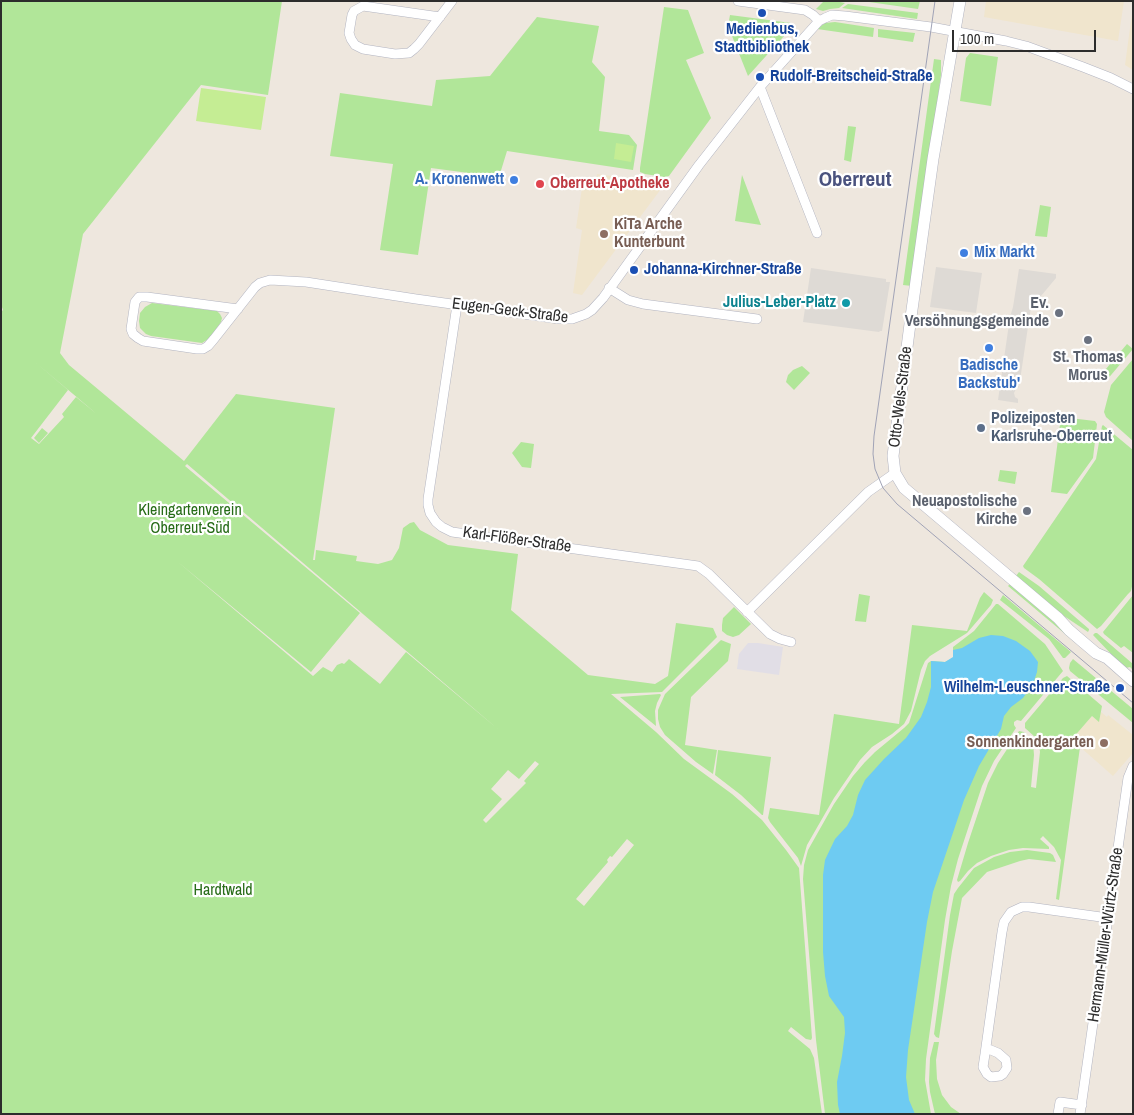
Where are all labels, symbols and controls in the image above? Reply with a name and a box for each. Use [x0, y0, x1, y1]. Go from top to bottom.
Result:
marker: Medienbus, Stadtbibliothek [756, 7, 768, 19]
place label: Medienbus, Stadtbibliothek [715, 20, 809, 58]
scale bar [954, 20, 1098, 52]
text: 100 m [960, 28, 994, 49]
place label: Rudolf-Breitscheid-Straße [770, 67, 933, 87]
marker: Rudolf-Breitscheid-Straße [754, 71, 766, 83]
district label: Oberreut [819, 167, 891, 193]
place label: A. Kronenwett [415, 170, 504, 190]
marker: A. Kronenwett [508, 174, 520, 186]
place label: Oberreut-Apotheke [550, 174, 670, 194]
marker: Oberreut-Apotheke [534, 178, 546, 190]
place label: KiTa Arche Kunterbunt [614, 215, 685, 253]
marker: KiTa Arche Kunterbunt [598, 228, 610, 240]
place label: Mix Markt [974, 243, 1035, 263]
marker: Mix Markt [958, 247, 970, 259]
place label: Johanna-Kirchner-Straße [644, 260, 801, 280]
marker: Johanna-Kirchner-Straße [628, 264, 640, 276]
place label: Julius-Leber-Platz [723, 293, 836, 313]
street label: Eugen-Geck-Straße [451, 294, 569, 328]
place label: Ev. Versöhnungsgemeinde [905, 294, 1049, 332]
marker: Julius-Leber-Platz [840, 297, 852, 309]
marker: Ev. Versöhnungsgemeinde [1053, 307, 1065, 319]
marker: St. Thomas Morus [1082, 334, 1094, 346]
marker: Badische Backstub' [983, 342, 995, 354]
street label: Otto-Wels-Straße [885, 345, 917, 449]
place label: St. Thomas Morus [1053, 348, 1123, 386]
place label: Badische Backstub' [958, 356, 1020, 394]
place label: Polizeiposten Karlsruhe-Oberreut [991, 409, 1112, 447]
marker: Polizeiposten Karlsruhe-Oberreut [975, 422, 987, 434]
place label: Neuapostolische Kirche [912, 492, 1017, 530]
park label: Kleingartenverein Oberreut-Süd [138, 501, 242, 539]
marker: Neuapostolische Kirche [1021, 505, 1033, 517]
street label: Karl-Flößer-Straße [462, 523, 572, 557]
place label: Wilhelm-Leuschner-Straße [944, 678, 1110, 698]
marker: Wilhelm-Leuschner-Straße [1114, 682, 1126, 694]
place label: Sonnenkindergarten [966, 733, 1094, 753]
marker: Sonnenkindergarten [1098, 737, 1110, 749]
street label: Hermann-Müller-Würtz-Straße [1084, 846, 1128, 1024]
park label: Hardtwald [193, 881, 253, 901]

